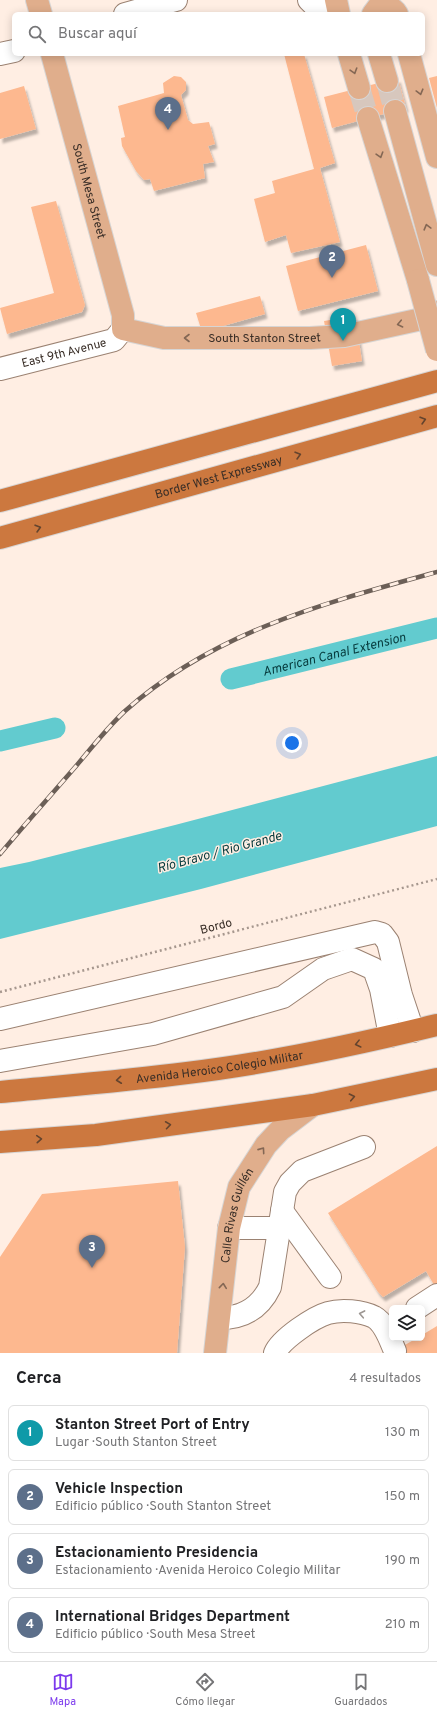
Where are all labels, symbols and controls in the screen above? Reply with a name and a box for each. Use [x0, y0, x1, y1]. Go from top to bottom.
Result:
search box [12, 12, 425, 56]
icon: search [26, 23, 48, 45]
text: Buscar aquí [58, 25, 137, 44]
one-way arrow [349, 67, 358, 74]
one-way arrow [415, 88, 423, 95]
pin: 4 [155, 97, 181, 130]
street label: South Mesa Street [68, 142, 109, 241]
one-way arrow [375, 152, 384, 159]
one-way arrow [423, 224, 432, 231]
pin: 2 [319, 245, 345, 278]
pin: 1 [330, 308, 356, 341]
one-way arrow [397, 319, 403, 327]
street label: South Stanton Street [208, 330, 321, 347]
one-way arrow [184, 334, 190, 342]
street label: East 9th Avenue [20, 335, 108, 372]
one-way arrow [419, 416, 426, 425]
one-way arrow [294, 451, 301, 460]
street label: Border West Expressway [153, 452, 285, 503]
one-way arrow [34, 524, 41, 533]
water label: American Canal Extension [261, 630, 408, 681]
your location [282, 733, 302, 753]
water label: Río Bravo / Rio Grande [156, 829, 284, 877]
street label: Bordo [199, 915, 234, 939]
one-way arrow [355, 1039, 362, 1048]
street label: Avenida Heroico Colegio Militar [135, 1048, 305, 1088]
one-way arrow [116, 1076, 122, 1085]
one-way arrow [348, 1093, 355, 1101]
one-way arrow [165, 1121, 171, 1130]
one-way arrow [36, 1135, 42, 1144]
one-way arrow [257, 1148, 264, 1155]
street label: Calle Rivas Guillén [218, 1165, 258, 1264]
pin: 3 [79, 1235, 105, 1268]
one-way arrow [218, 1283, 227, 1290]
map controls [389, 1305, 425, 1341]
button: layers [389, 1305, 425, 1341]
one-way arrow [359, 1310, 365, 1318]
text: Cerca [16, 1368, 62, 1390]
text: 4 resultados [349, 1371, 421, 1387]
text: Stanton Street Port of Entry [55, 1416, 250, 1435]
text: 1 [27, 1425, 33, 1441]
text: 130 m [385, 1425, 420, 1441]
text: Lugar · South Stanton Street [55, 1435, 217, 1451]
text: Vehicle Inspection [55, 1480, 183, 1499]
text: 2 [26, 1489, 34, 1505]
text: 150 m [385, 1489, 420, 1505]
text: Edificio público · South Stanton Street [55, 1499, 271, 1515]
text: Estacionamiento Presidencia [55, 1544, 258, 1563]
text: 3 [26, 1553, 34, 1569]
text: 190 m [385, 1553, 420, 1569]
text: Estacionamiento · Avenida Heroico Colegio Militar [55, 1563, 341, 1579]
text: International Bridges Department [55, 1608, 290, 1627]
text: 4 [26, 1617, 34, 1633]
text: 210 m [385, 1617, 420, 1633]
text: Edificio público · South Mesa Street [55, 1627, 255, 1643]
tab: Mapa [50, 1671, 76, 1709]
tab: Cómo llegar [175, 1671, 235, 1709]
tab: Guardados [334, 1671, 387, 1709]

